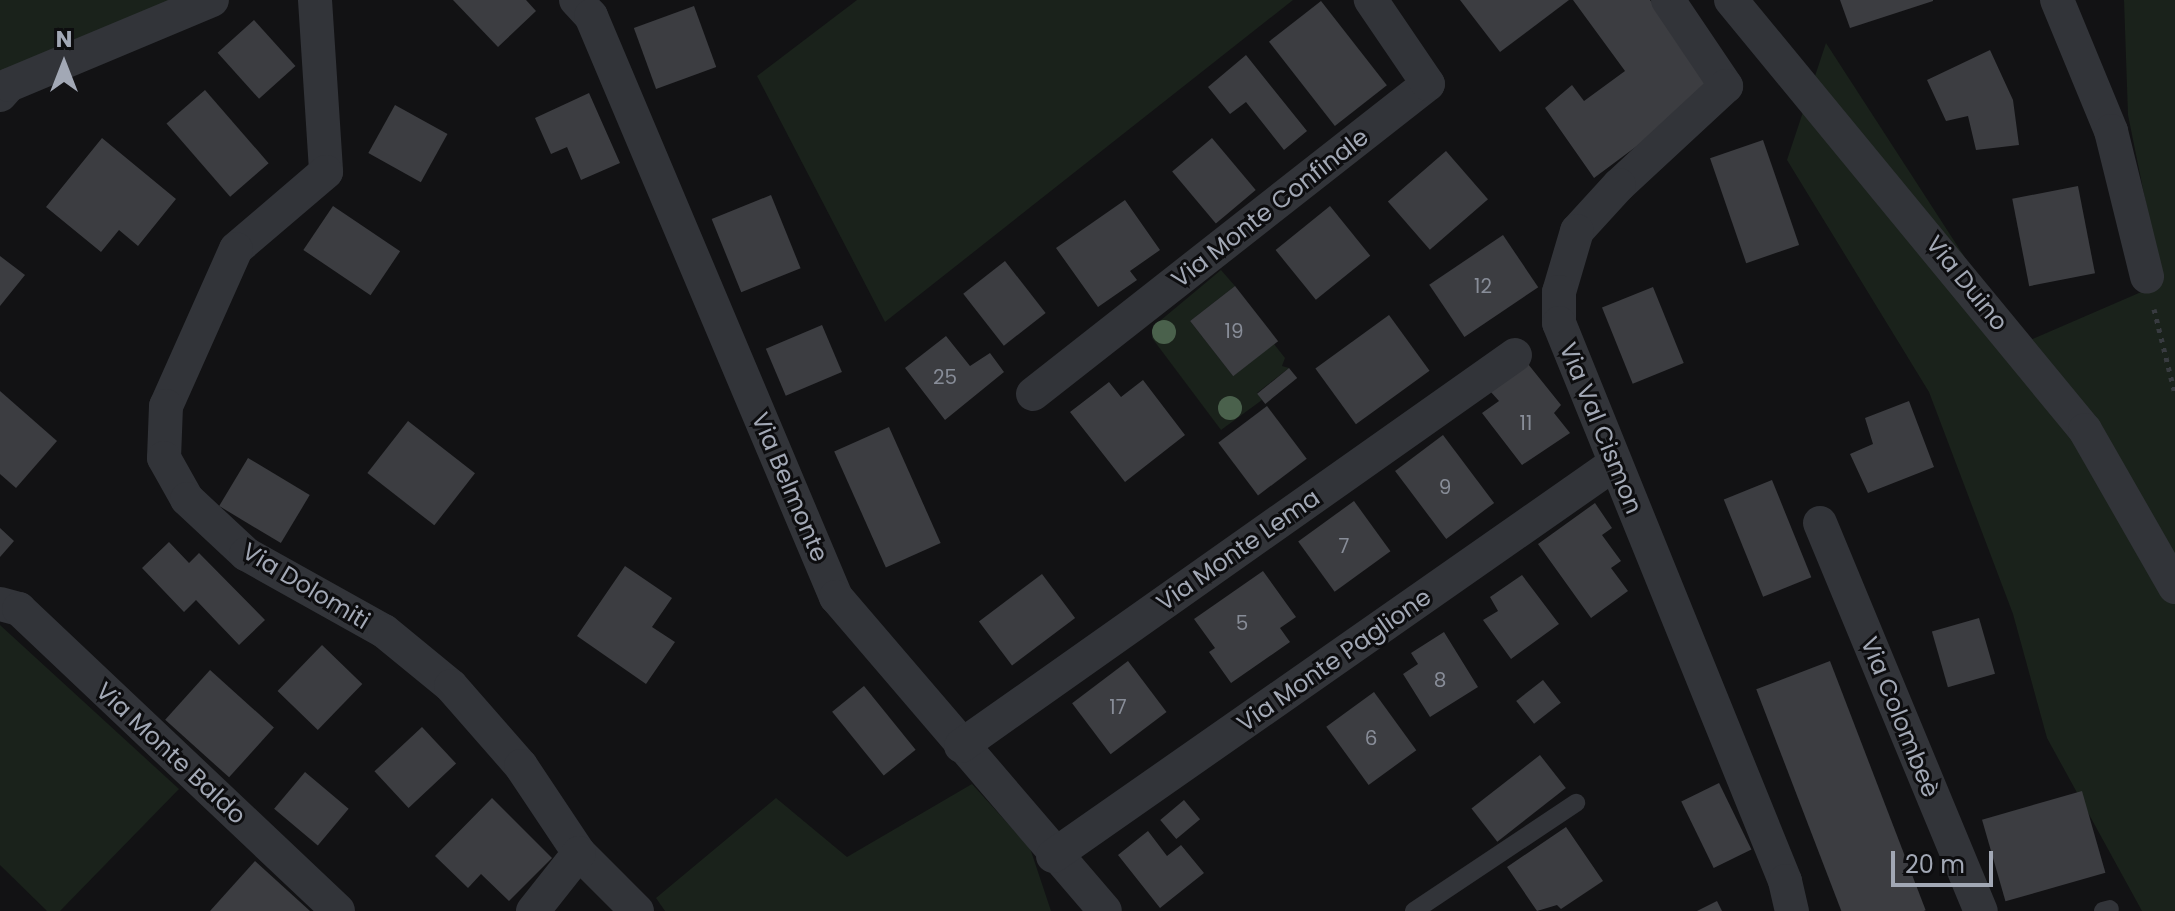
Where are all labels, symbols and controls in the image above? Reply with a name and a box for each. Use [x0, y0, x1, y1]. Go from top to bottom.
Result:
north arrow [24, 24, 104, 104]
text: N [56, 24, 72, 55]
street label: Via Monte Confinale [1166, 122, 1374, 294]
street label: Via Duino [1920, 230, 2014, 336]
house number: 12 [1474, 274, 1492, 298]
house number: 19 [1225, 319, 1243, 343]
street label: Via Val Cismon [1554, 338, 1648, 518]
house number: 25 [933, 365, 957, 389]
street label: Via Belmonte [746, 408, 834, 566]
house number: 11 [1520, 411, 1532, 435]
house number: 9 [1439, 475, 1451, 499]
street label: Via Monte Lema [1151, 483, 1325, 617]
house number: 7 [1339, 534, 1349, 558]
street label: Via Dolomiti [237, 537, 375, 635]
street label: Via Monte Paglione [1232, 582, 1436, 738]
house number: 5 [1236, 611, 1248, 635]
street label: Via Colombeè [1855, 633, 1945, 801]
house number: 8 [1434, 668, 1446, 692]
street label: Via Monte Baldo [90, 676, 252, 830]
house number: 17 [1109, 695, 1127, 719]
house number: 6 [1365, 726, 1377, 750]
scale bar [1895, 835, 1997, 885]
text: 20 m [1905, 848, 1965, 881]

